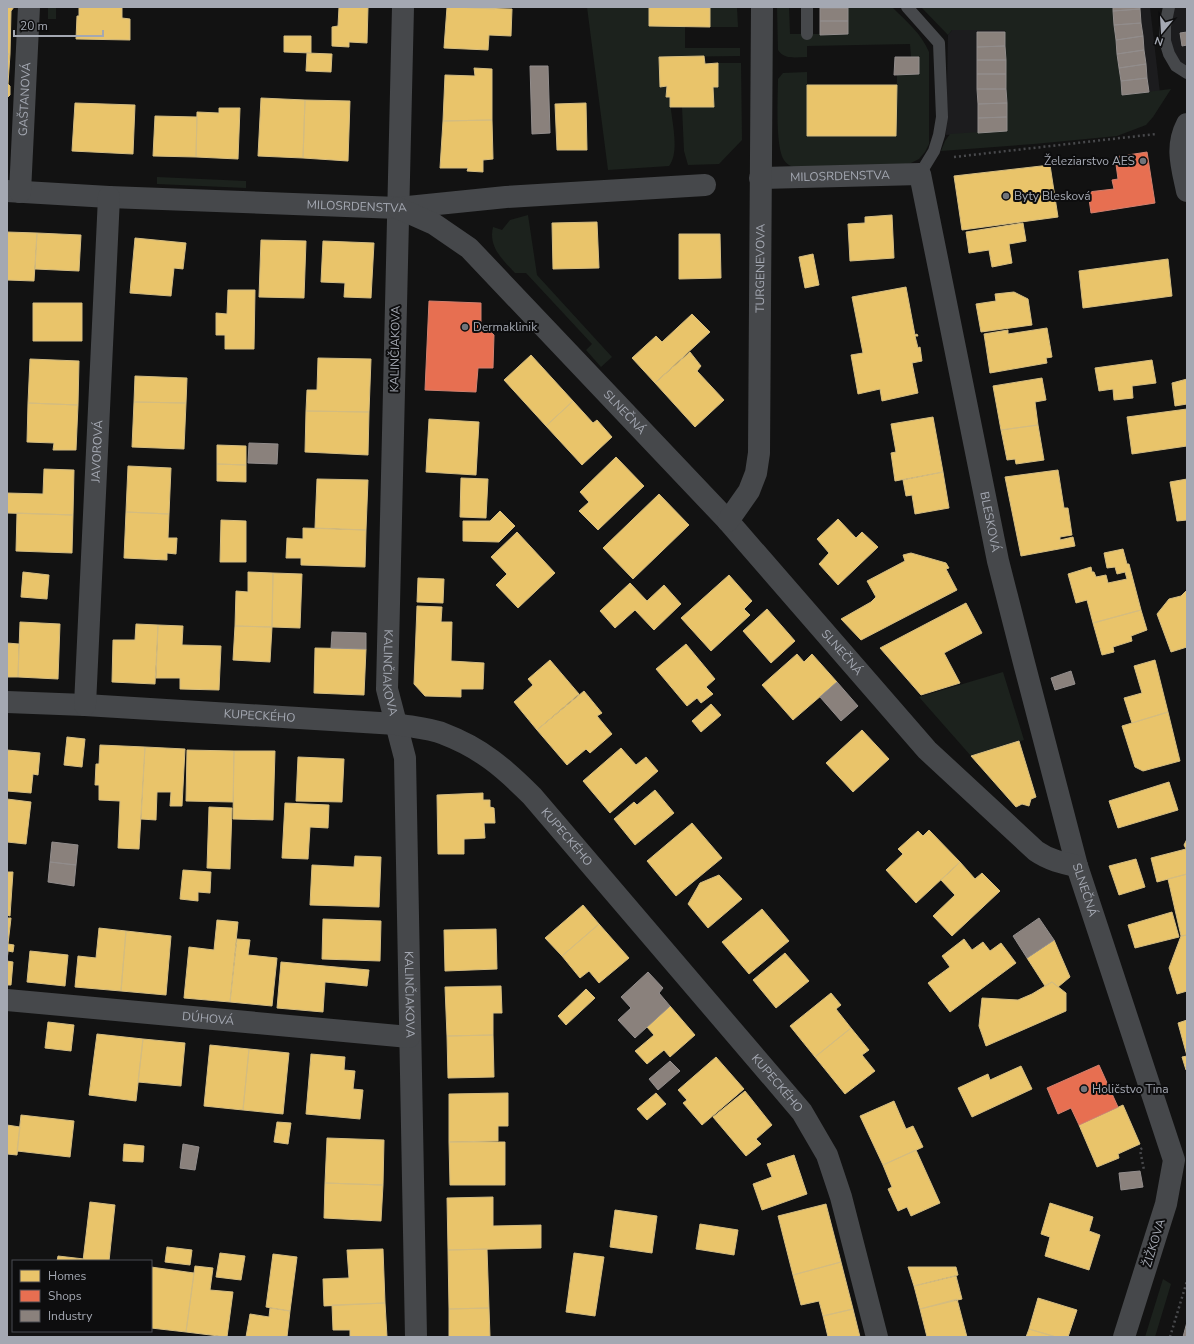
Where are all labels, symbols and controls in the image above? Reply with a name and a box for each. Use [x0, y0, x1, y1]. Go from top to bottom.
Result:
scale bar [14, 12, 103, 38]
north arrow [1142, 12, 1182, 52]
text: 20 m [20, 18, 48, 34]
text: N [1153, 33, 1165, 49]
street label: GAŠTANOVÁ [15, 62, 34, 136]
place label: Železiarstvo AES [1044, 153, 1135, 169]
marker: Železiarstvo AES [1138, 156, 1148, 166]
street label: MILOSRDENSTVA [790, 167, 890, 185]
place label: Byty Blesková [1014, 188, 1091, 204]
marker: Byty Blesková [1001, 191, 1011, 201]
street label: MILOSRDENSTVA [306, 197, 408, 216]
street label: TURGENEVOVA [752, 223, 769, 313]
street label: KALINČIAKOVA [386, 305, 404, 393]
place label: Dermaklinik [473, 319, 538, 335]
marker: Dermaklinik [460, 322, 470, 332]
street label: SLNEČNÁ [600, 386, 650, 438]
street label: JAVOROVÁ [87, 419, 106, 484]
street label: BLESKOVÁ [976, 490, 1004, 554]
street label: SLNEČNÁ [818, 626, 866, 679]
street label: KALINČIAKOVA [379, 629, 402, 718]
street label: KUPECKÉHO [223, 705, 296, 726]
street label: KUPECKÉHO [538, 804, 596, 869]
street label: SLNEČNÁ [1069, 861, 1101, 919]
street label: KALINČIAKOVA [401, 951, 418, 1038]
street label: DÚHOVÁ [181, 1008, 235, 1029]
street label: KUPECKÉHO [748, 1051, 807, 1116]
place label: Holičstvo Tina [1092, 1081, 1169, 1097]
marker: Holičstvo Tina [1079, 1084, 1089, 1094]
street label: ŽIŽKOVA [1139, 1217, 1169, 1269]
legend [12, 1260, 152, 1332]
text: Homes [48, 1268, 86, 1284]
text: Shops [48, 1288, 82, 1304]
text: Industry [48, 1308, 93, 1324]

